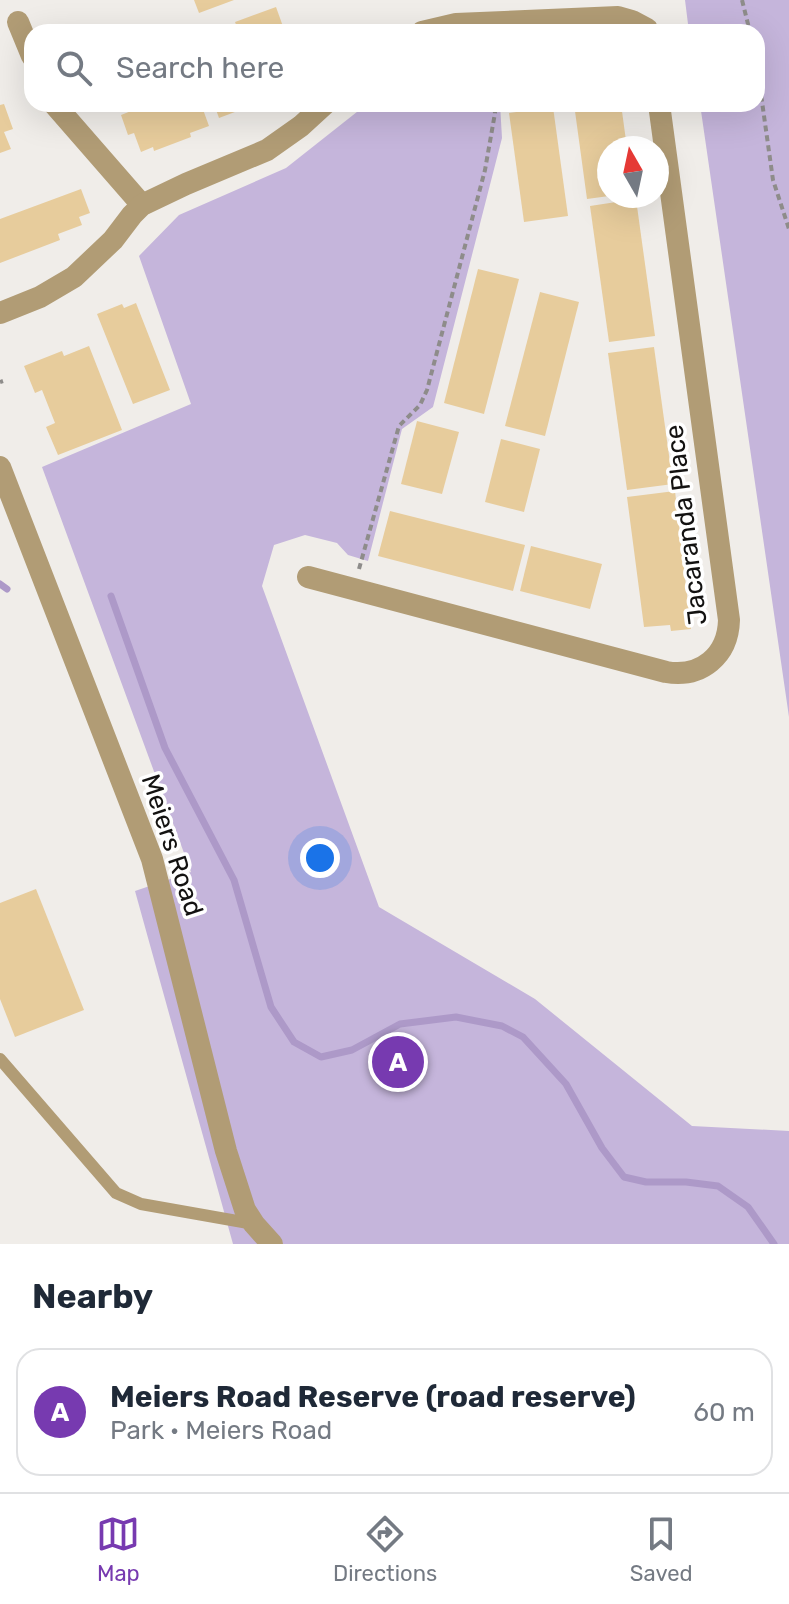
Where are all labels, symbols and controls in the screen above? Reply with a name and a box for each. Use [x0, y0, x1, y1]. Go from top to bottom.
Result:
search box [24, 24, 765, 112]
icon: search [52, 46, 96, 90]
text: Search here [116, 50, 284, 86]
north arrow [597, 136, 669, 208]
street label: Jacaranda Place [658, 423, 714, 627]
street label: Meiers Road [135, 770, 209, 920]
your location [300, 838, 340, 878]
pin: A [372, 1032, 424, 1092]
text: Nearby [32, 1276, 153, 1317]
text: Meiers Road Reserve (road reserve) [110, 1379, 636, 1415]
text: A [51, 1397, 69, 1428]
text: 60 m [693, 1397, 755, 1428]
text: Park · Meiers Road [110, 1415, 332, 1446]
tab: Map [96, 1512, 140, 1587]
tab: Directions [333, 1512, 437, 1587]
tab: Saved [630, 1512, 693, 1587]

